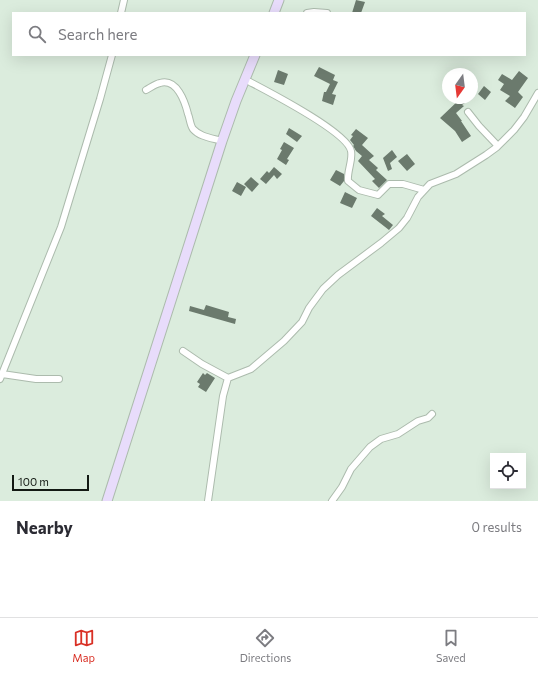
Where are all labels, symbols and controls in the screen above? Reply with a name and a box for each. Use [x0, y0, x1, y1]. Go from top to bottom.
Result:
search box [12, 12, 526, 56]
icon: search [26, 23, 48, 45]
text: Search here [58, 25, 137, 43]
north arrow [442, 68, 478, 104]
map controls [490, 453, 526, 489]
button: locate [490, 453, 526, 489]
scale bar [12, 473, 89, 492]
text: 100 m [18, 475, 49, 488]
text: Nearby [16, 517, 73, 538]
text: 0 results [471, 519, 522, 535]
tab: Map [72, 627, 95, 664]
tab: Directions [240, 627, 291, 664]
tab: Saved [436, 627, 466, 664]

